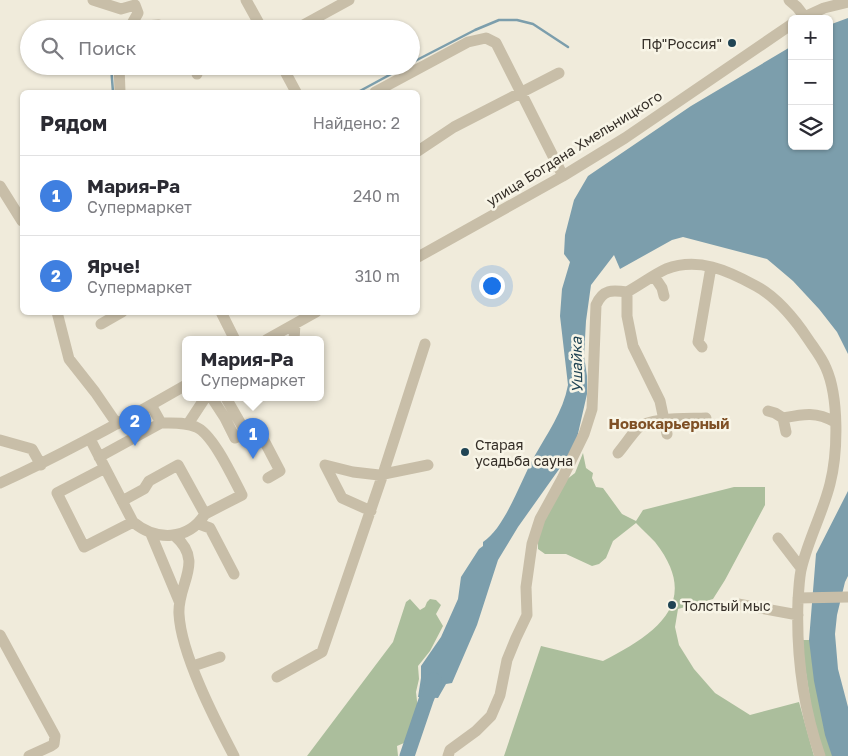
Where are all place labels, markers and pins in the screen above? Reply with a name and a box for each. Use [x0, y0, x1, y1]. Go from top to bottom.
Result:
place label: Пф"Россия" [641, 35, 722, 52]
marker: Пф"Россия" [726, 37, 738, 49]
pin: 2 [119, 405, 151, 446]
pin: 1 [237, 418, 269, 459]
place label: Старая усадьба сауна [475, 436, 573, 469]
marker: Старая усадьба сауна [459, 446, 471, 458]
place label: Толстый мыс [682, 597, 771, 614]
marker: Толстый мыс [666, 599, 678, 611]

